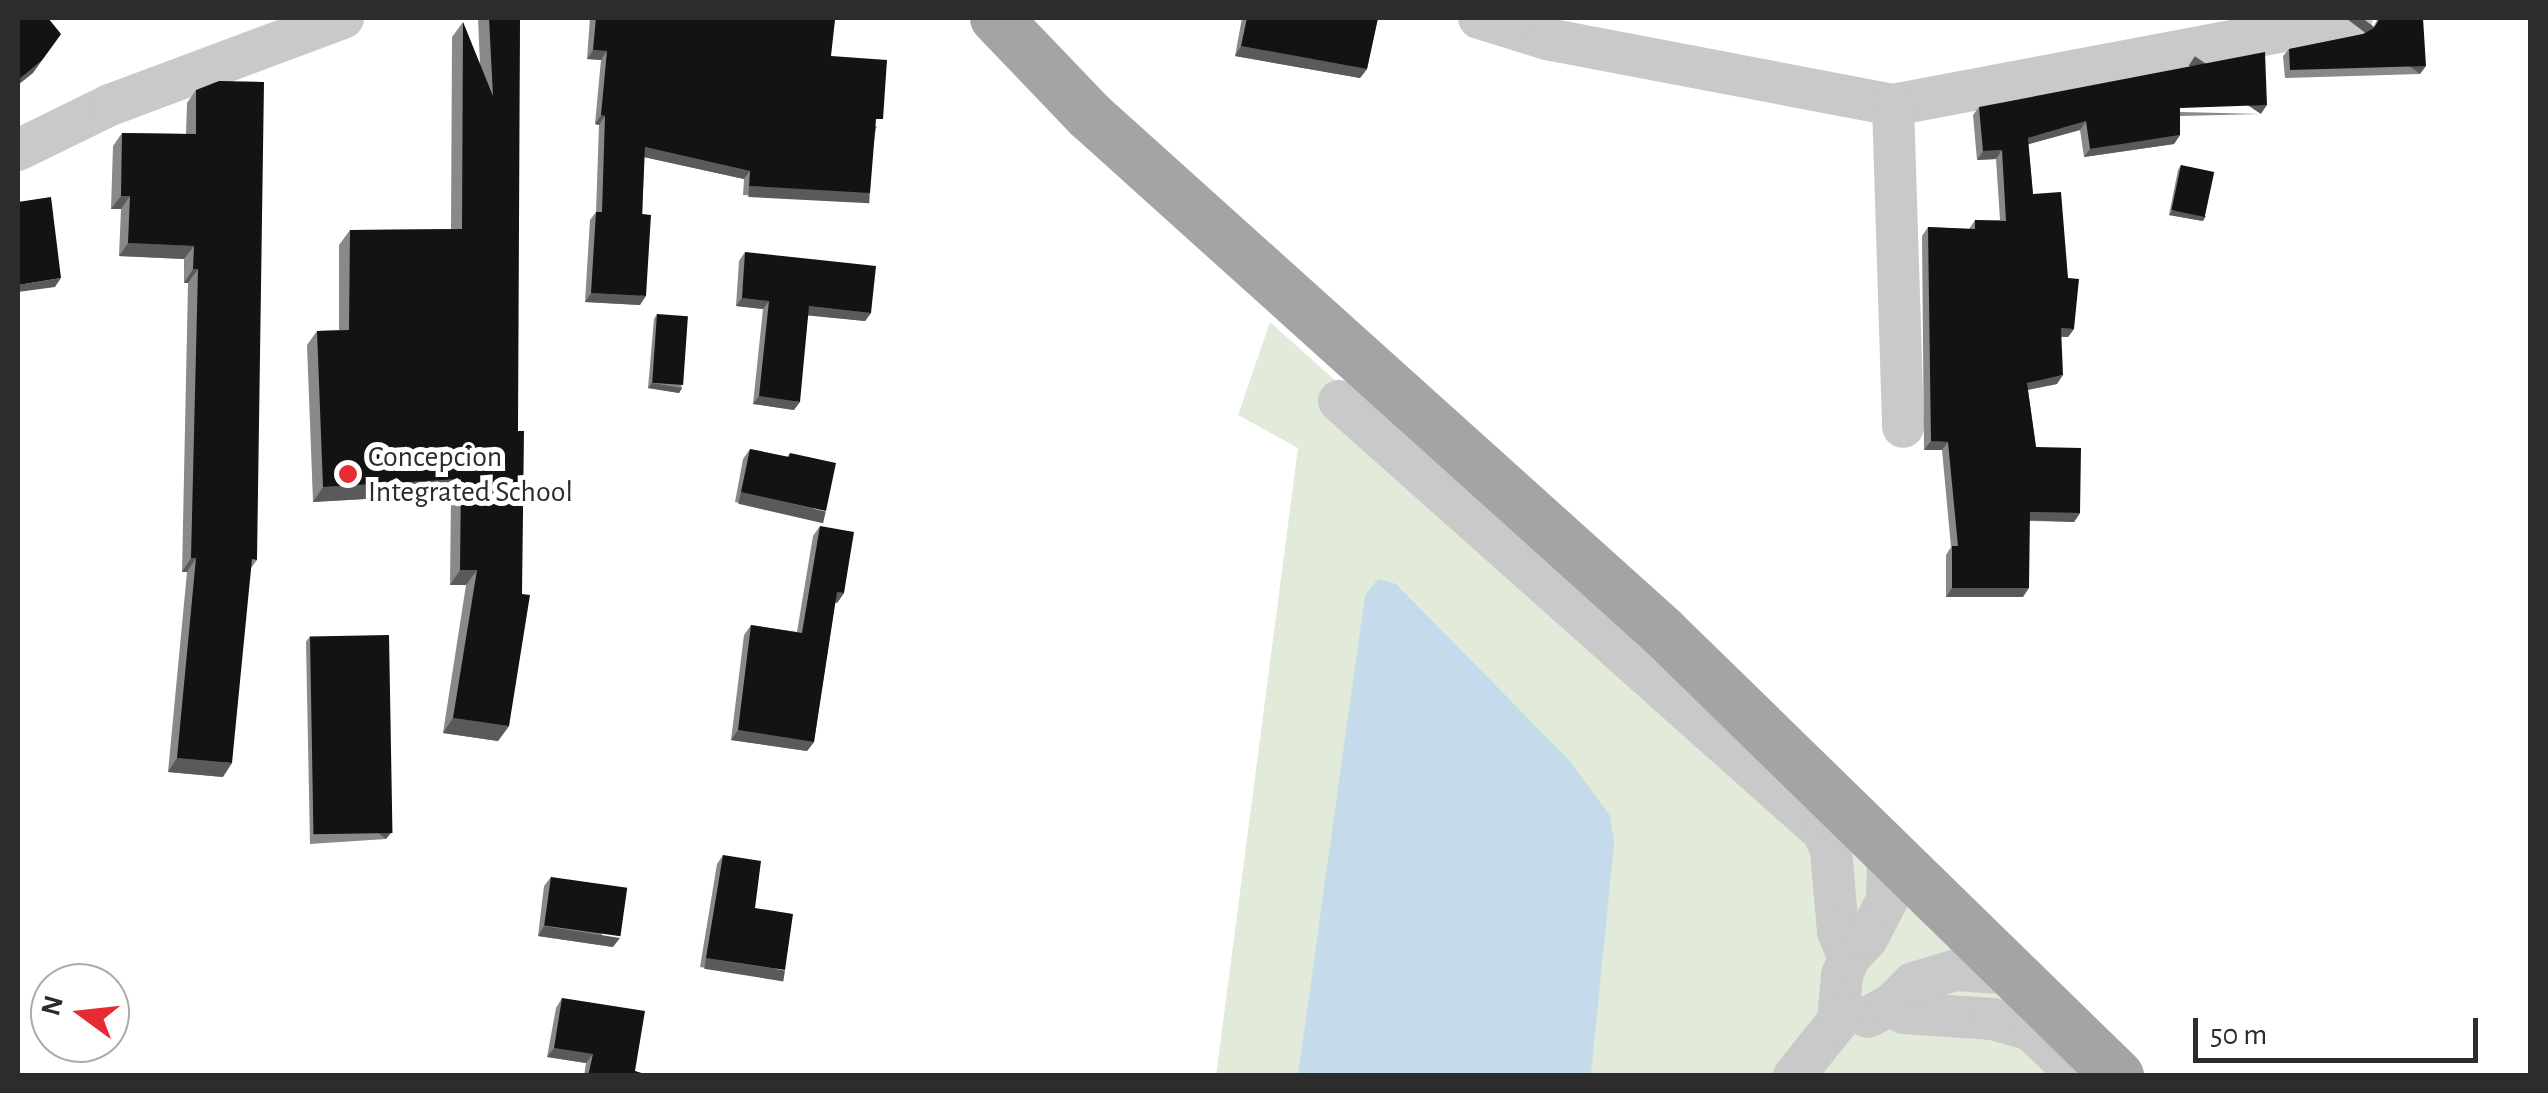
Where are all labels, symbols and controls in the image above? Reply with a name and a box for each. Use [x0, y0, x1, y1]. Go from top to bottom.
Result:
place label: Concepcion Integrated School [368, 439, 573, 510]
marker: Concepcion Integrated School [337, 463, 359, 485]
north arrow [30, 963, 130, 1063]
text: N [37, 993, 69, 1019]
scale bar [2198, 998, 2483, 1060]
text: 50 m [2210, 1020, 2267, 1050]

